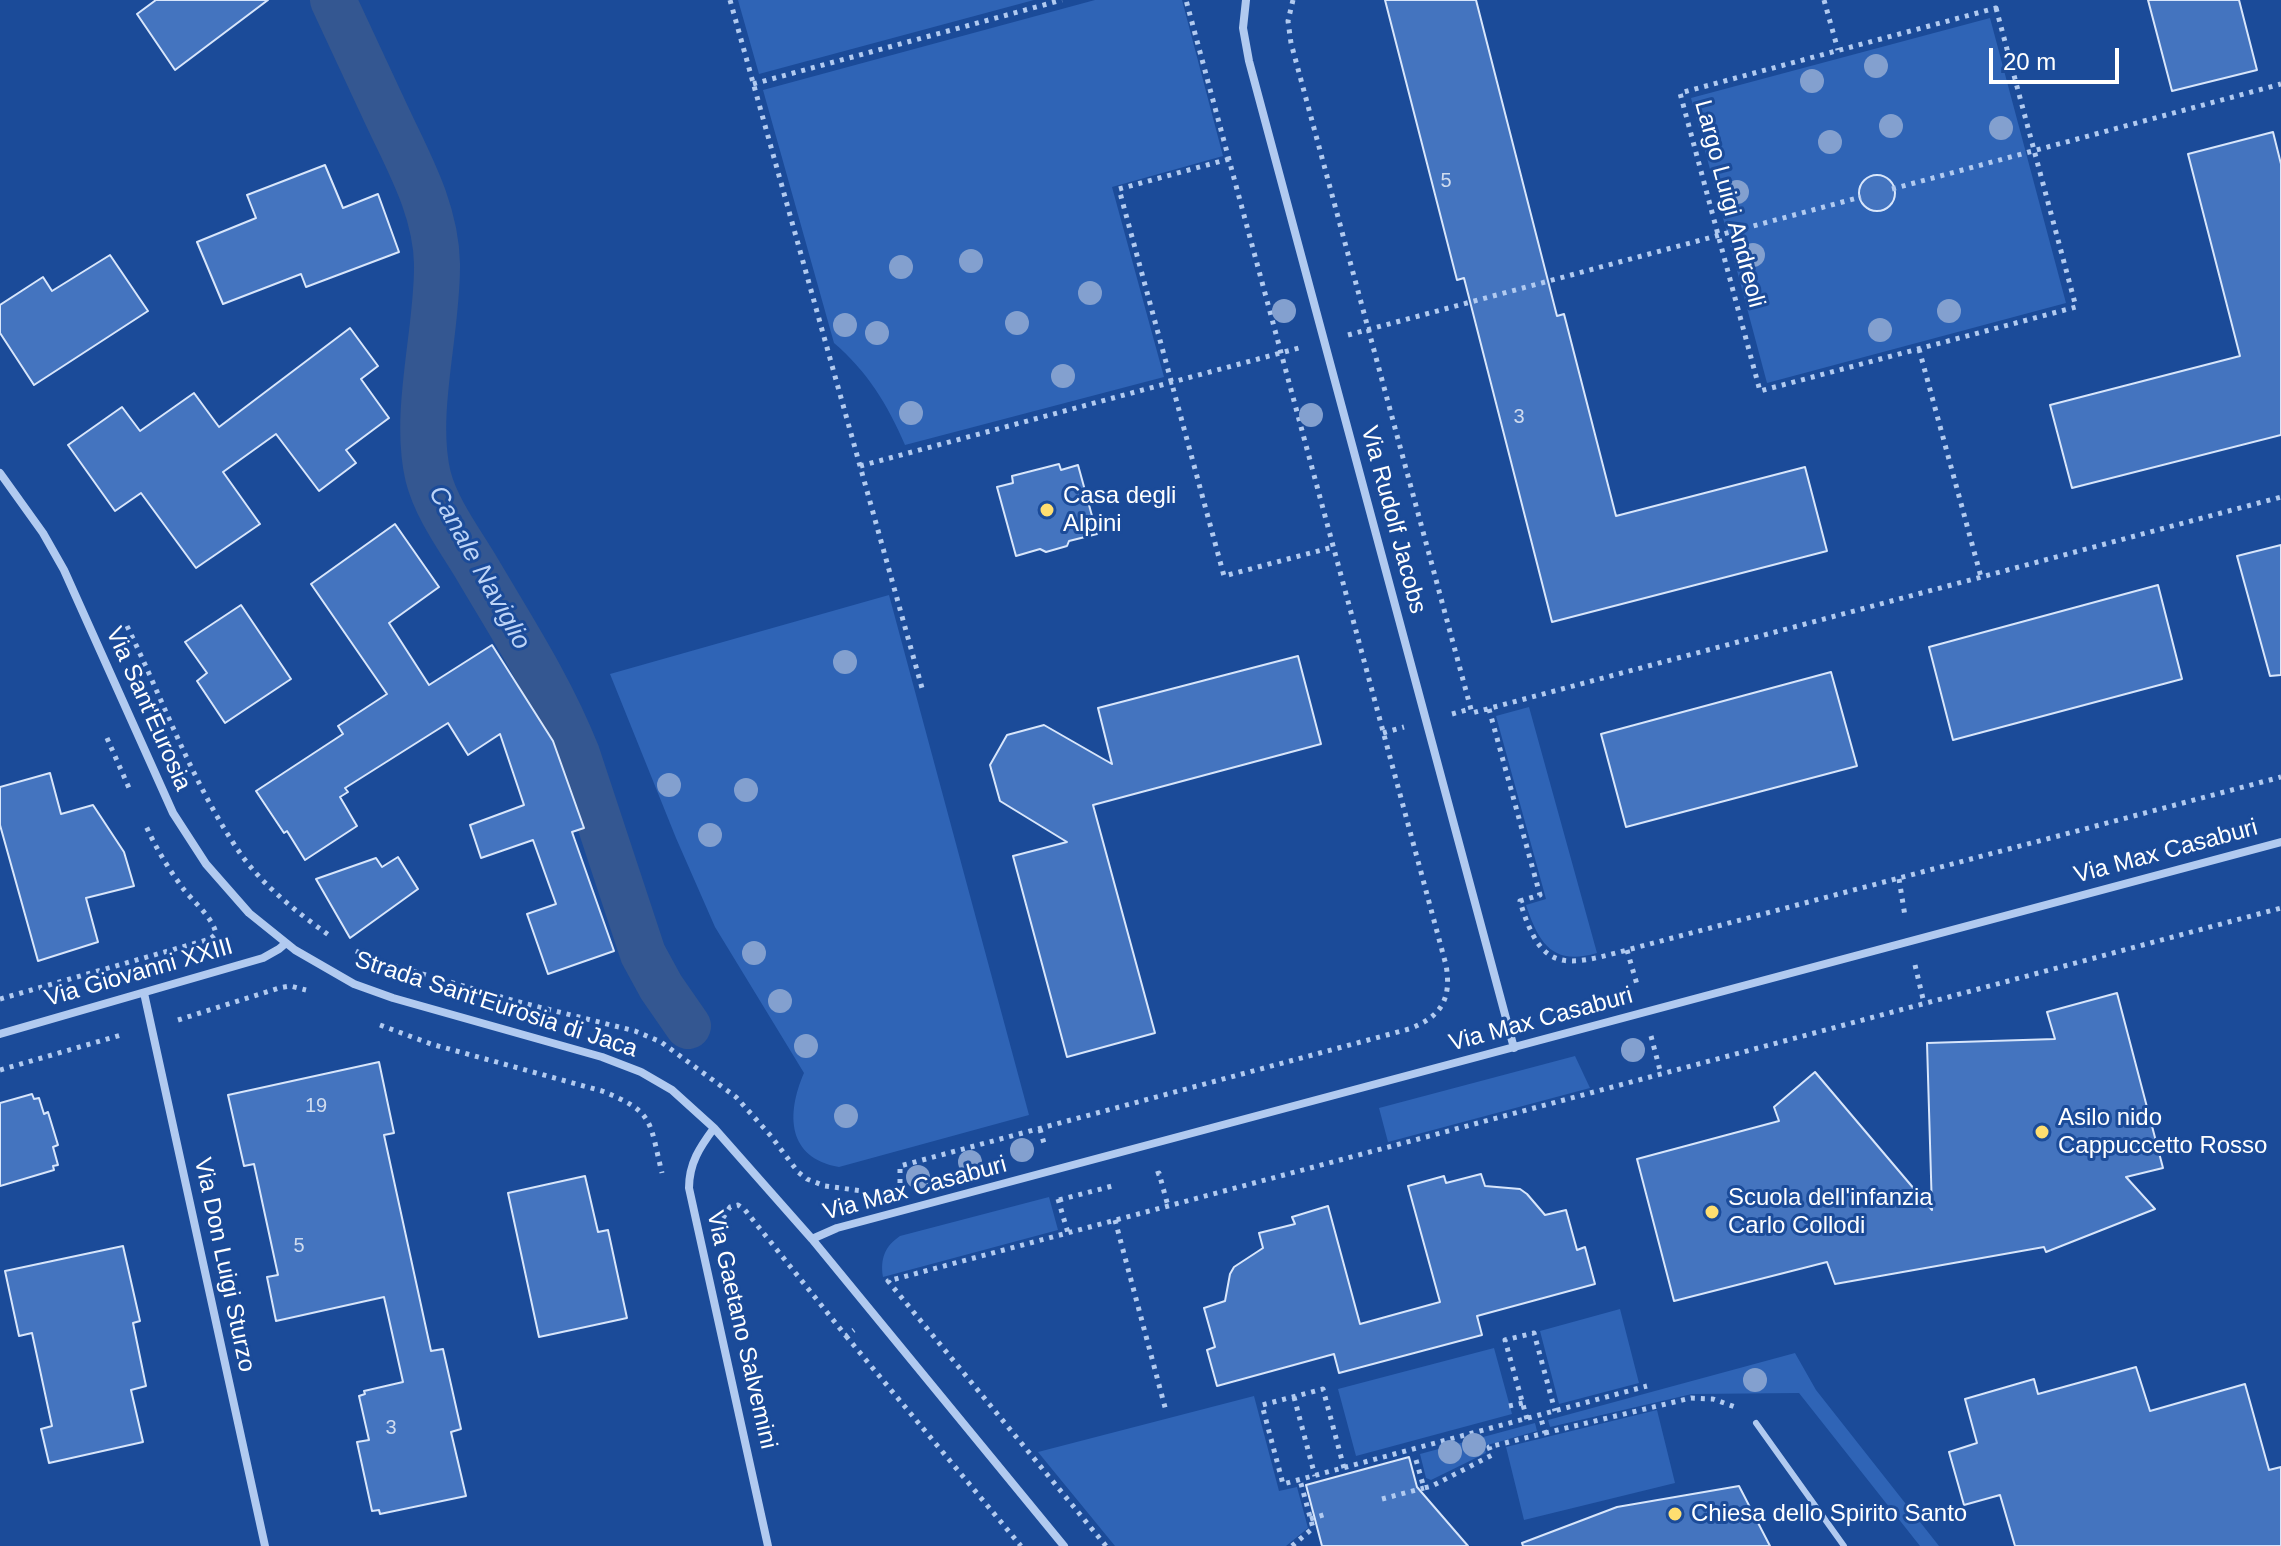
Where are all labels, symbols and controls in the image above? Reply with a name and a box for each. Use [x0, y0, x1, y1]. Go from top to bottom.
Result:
scale bar [1993, 32, 2123, 82]
text: 20 m [2003, 48, 2056, 75]
street label: Largo Luigi Andreoli [1687, 97, 1771, 311]
house number: 5 [1440, 169, 1452, 193]
house number: 3 [1513, 405, 1525, 429]
street label: Via Rudolf Jacobs [1354, 423, 1432, 617]
water label: Canale Naviglio [421, 481, 537, 655]
place label: Casa degli Alpini [1063, 482, 1176, 538]
marker: Casa degli Alpini [1038, 501, 1056, 519]
street label: Via Sant'Eurosia [99, 623, 197, 795]
street label: Via Max Casaburi [2071, 814, 2261, 890]
street label: Via Giovanni XXIII [42, 932, 236, 1014]
street label: Strada Sant'Eurosia di Jaca [351, 946, 641, 1064]
street label: Via Max Casaburi [1446, 982, 1636, 1058]
house number: 19 [305, 1094, 327, 1118]
place label: Asilo nido Cappuccetto Rosso [2058, 1104, 2267, 1160]
marker: Asilo nido Cappuccetto Rosso [2033, 1123, 2051, 1141]
street label: Via Max Casaburi [820, 1151, 1010, 1227]
street label: Via Don Luigi Sturzo [187, 1155, 261, 1375]
place label: Scuola dell'infanzia Carlo Collodi [1728, 1184, 1933, 1240]
marker: Scuola dell'infanzia Carlo Collodi [1703, 1203, 1721, 1221]
street label: Via Gaetano Salvemini [700, 1208, 782, 1452]
house number: 5 [293, 1234, 305, 1258]
house number: 3 [385, 1416, 397, 1440]
place label: Chiesa dello Spirito Santo [1691, 1500, 1967, 1528]
marker: Chiesa dello Spirito Santo [1666, 1505, 1684, 1523]

